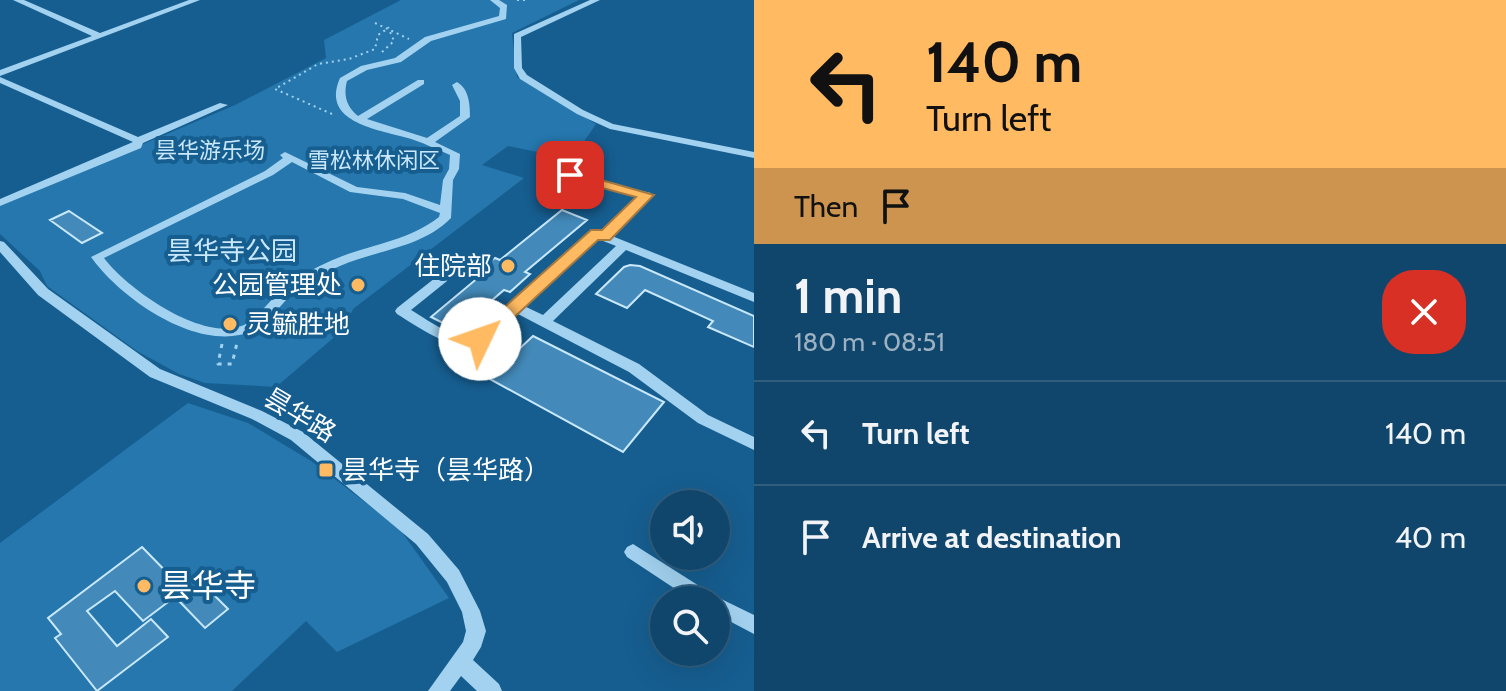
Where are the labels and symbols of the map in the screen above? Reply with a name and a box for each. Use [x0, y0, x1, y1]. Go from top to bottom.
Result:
park label: 昙华游乐场 [155, 137, 265, 164]
pin [536, 141, 604, 209]
park label: 雪松林休闲区 [308, 147, 440, 174]
park label: 昙华寺公园 [167, 235, 297, 267]
place label: 住院部 [414, 250, 492, 282]
marker: 住院部 [499, 257, 517, 275]
place label: 公园管理处 [212, 269, 342, 301]
marker: 公园管理处 [349, 276, 367, 294]
position arrow [438, 297, 522, 381]
place label: 灵毓胜地 [246, 308, 350, 340]
marker: 灵毓胜地 [221, 315, 239, 333]
street label: 昙华路 [258, 381, 342, 449]
place label: 昙华寺（昙华路） [342, 454, 550, 486]
marker: 昙华寺（昙华路） [317, 461, 335, 479]
place label: 昙华寺 [160, 566, 256, 605]
marker: 昙华寺 [135, 577, 153, 595]

